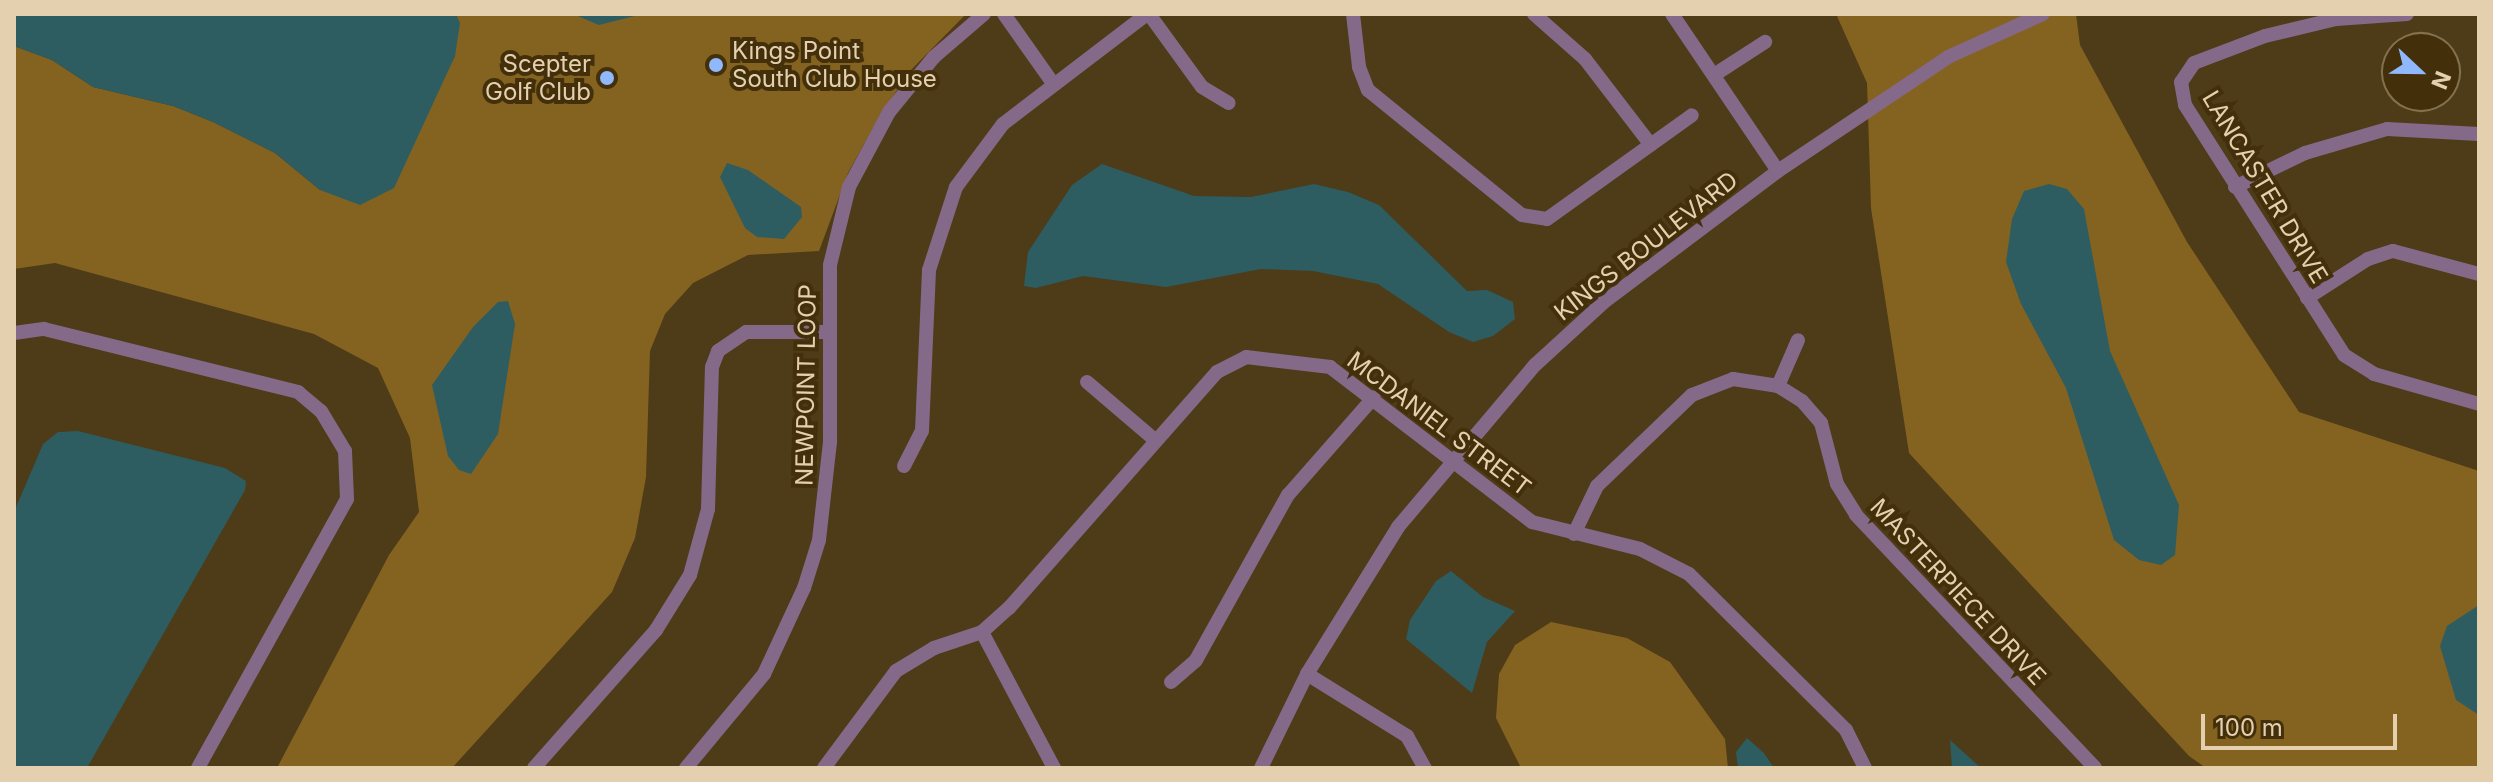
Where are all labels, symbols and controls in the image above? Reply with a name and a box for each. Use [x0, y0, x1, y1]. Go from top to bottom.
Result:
north arrow [2381, 32, 2461, 112]
place label: Kings Point South Club House [732, 37, 937, 93]
place label: Scepter Golf Club [485, 50, 591, 106]
marker: Kings Point South Club House [707, 56, 725, 74]
text: N [2426, 68, 2457, 93]
marker: Scepter Golf Club [598, 69, 616, 87]
street label: LANCASTER DRIVE [2196, 85, 2334, 289]
street label: KINGS BOULEVARD [1549, 165, 1743, 327]
street label: NEWPOINT LOOP [790, 284, 822, 486]
street label: MCDANIEL STREET [1342, 346, 1536, 502]
street label: MASTERPIECE DRIVE [1864, 493, 2052, 691]
scale bar [2205, 698, 2401, 748]
text: 100 m [2215, 713, 2283, 742]

